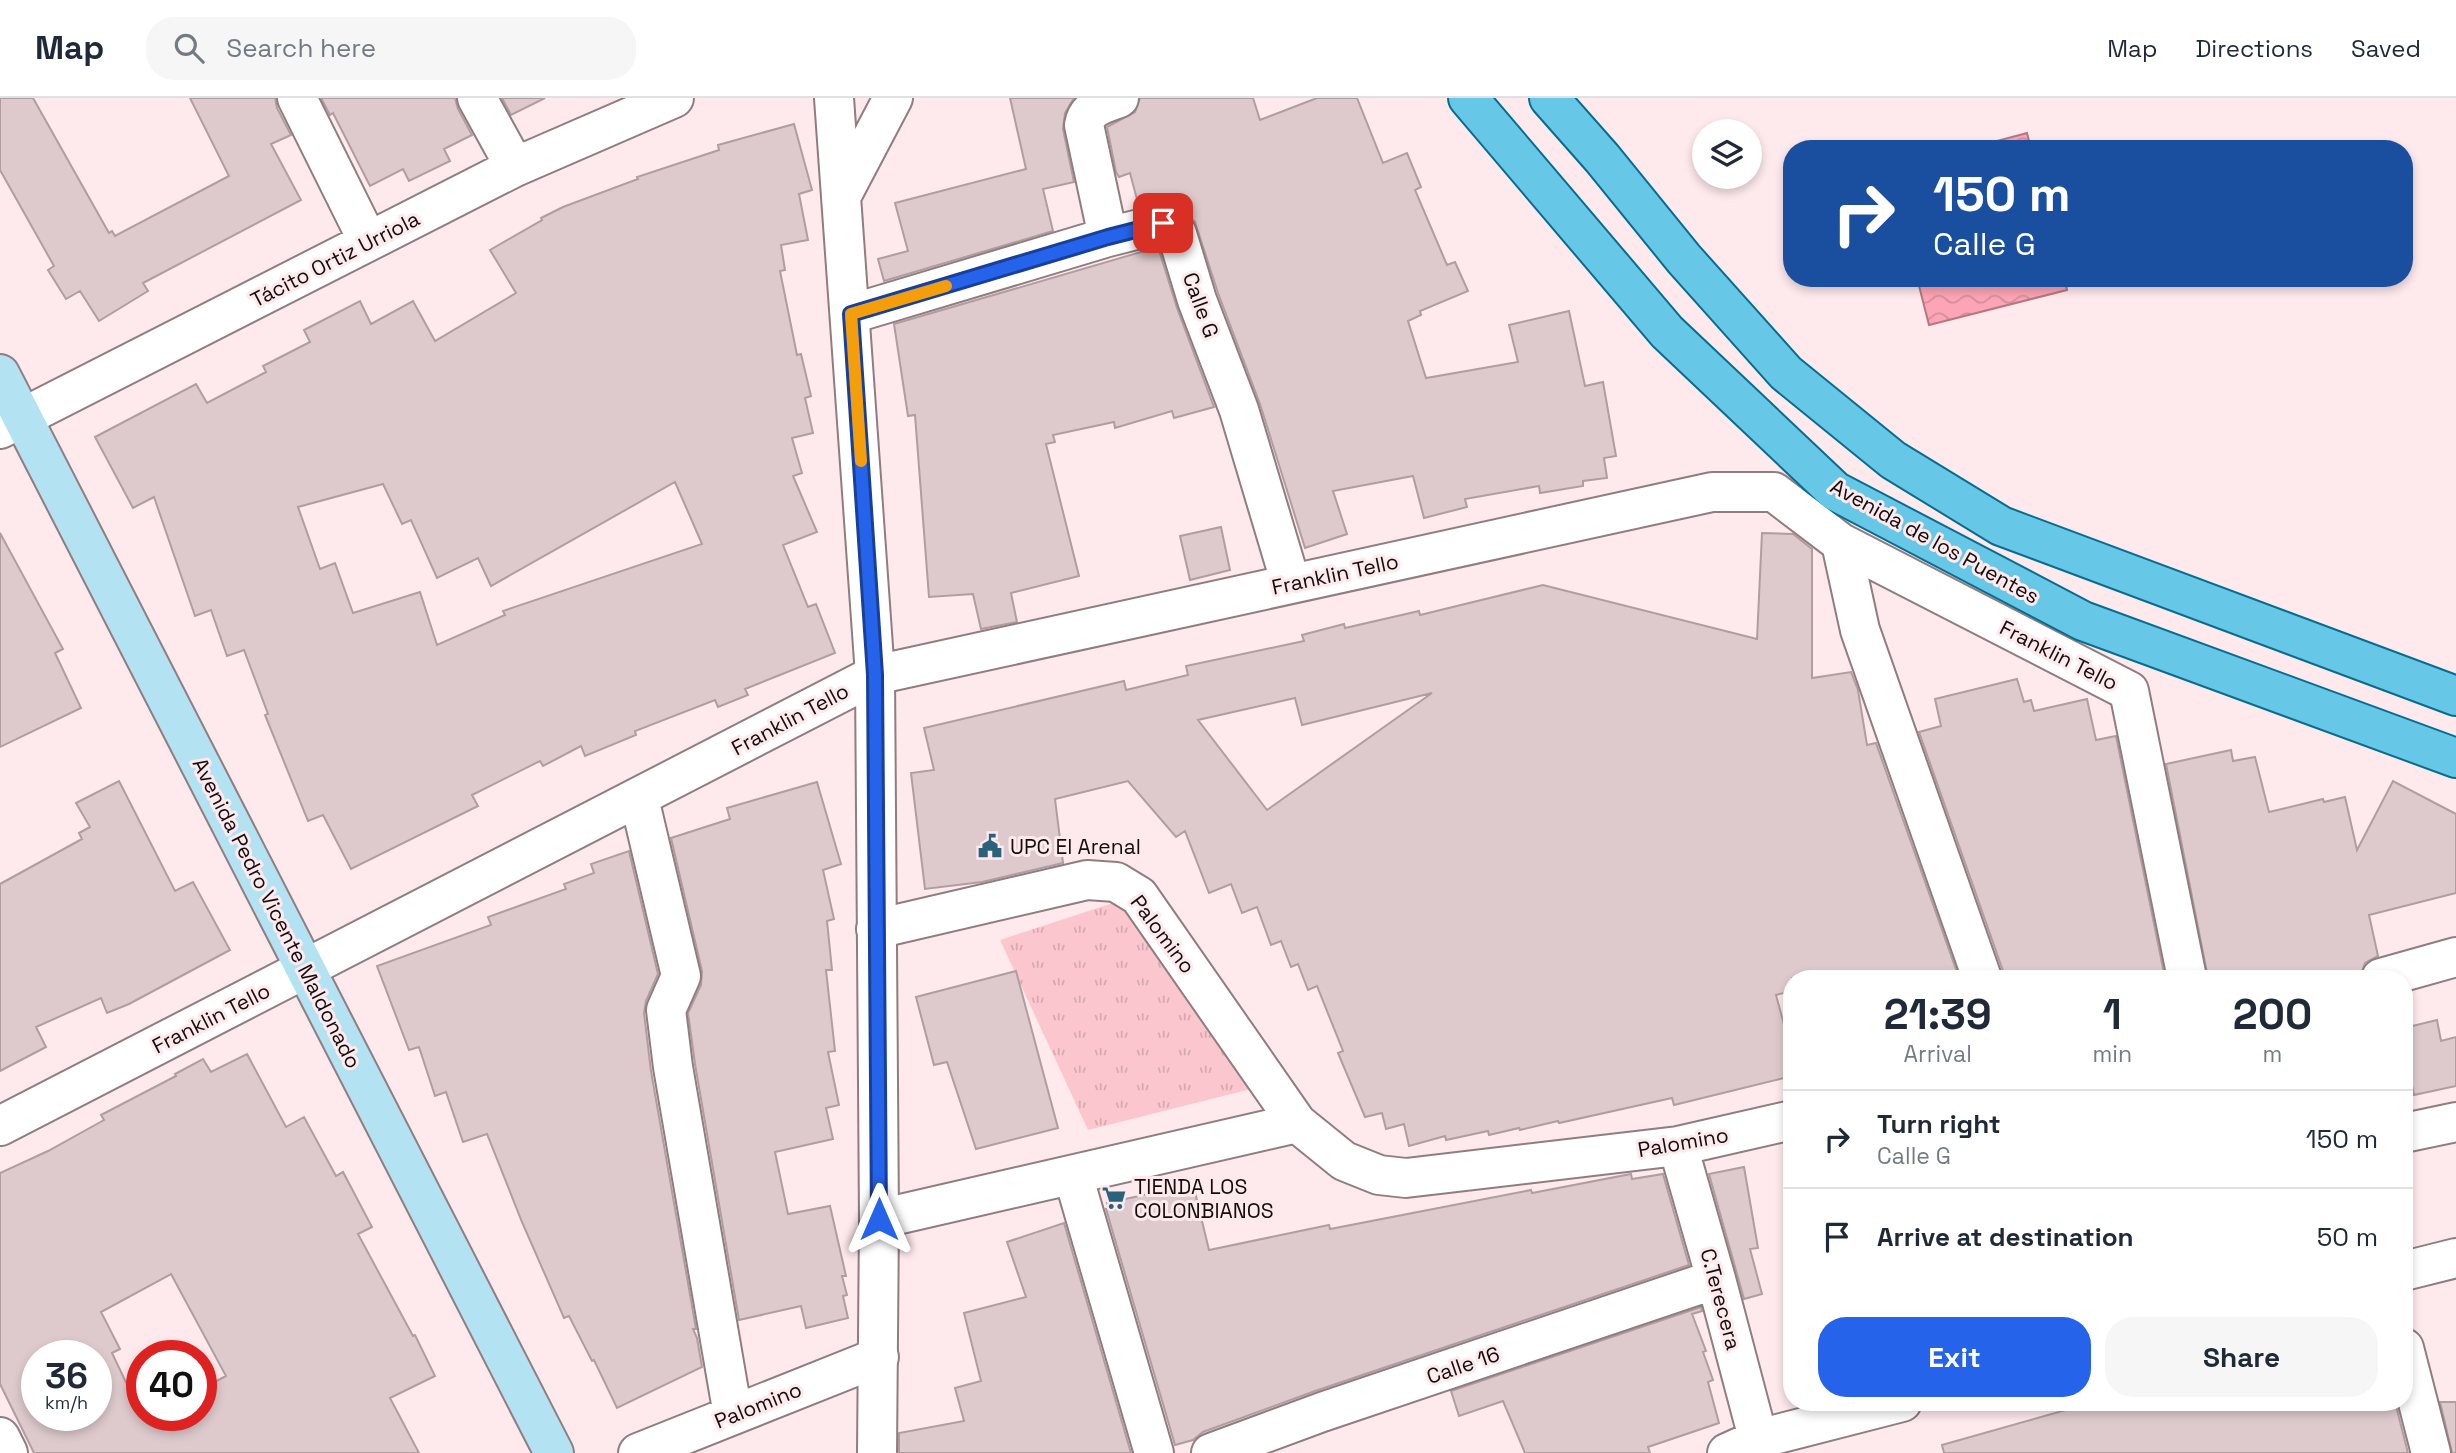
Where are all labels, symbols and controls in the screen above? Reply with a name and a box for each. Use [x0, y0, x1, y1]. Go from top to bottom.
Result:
search box [146, 17, 636, 80]
text: Map [35, 27, 104, 69]
icon: search [170, 29, 208, 67]
text: Search here [226, 31, 376, 65]
text: Map [2107, 33, 2157, 64]
text: Directions [2195, 33, 2313, 64]
text: Saved [2351, 33, 2421, 64]
map controls [1692, 119, 1762, 189]
button: layers [1692, 119, 1762, 189]
text: 150 m [1933, 163, 2071, 225]
icon: right [1818, 168, 1909, 259]
pin [1133, 193, 1193, 253]
icon: arrive [1144, 204, 1182, 242]
street label: Tácito Ortiz Urriola [246, 205, 424, 313]
text: Calle G [1933, 224, 2036, 264]
street label: Calle G [1177, 269, 1225, 341]
street label: Avenida de los Puentes [1826, 472, 2044, 610]
street label: Franklin Tello [1269, 547, 1401, 601]
street label: Franklin Tello [1995, 614, 2123, 696]
street label: Franklin Tello [727, 677, 853, 761]
street label: Avenida Pedro Vicente Maldonado [187, 753, 367, 1073]
public building icon: UPC El Arenal [976, 832, 1004, 860]
place label: UPC El Arenal [1010, 833, 1141, 860]
street label: Palomino [1125, 889, 1201, 979]
street label: Franklin Tello [147, 977, 275, 1059]
text: 21:39 [1884, 988, 1992, 1041]
text: 1 [2103, 988, 2122, 1041]
text: 200 [2233, 988, 2312, 1041]
text: Arrival [1904, 1039, 1972, 1069]
text: min [2093, 1039, 2132, 1069]
text: m [2263, 1039, 2282, 1069]
text: Turn right [1877, 1107, 2001, 1141]
icon: right [1818, 1120, 1856, 1158]
street label: Palomino [1636, 1121, 1730, 1163]
text: 150 m [2306, 1122, 2378, 1156]
text: Calle G [1877, 1141, 1951, 1171]
place label: TIENDA LOS COLONBIANOS [1134, 1173, 1274, 1224]
position arrow [842, 1182, 916, 1256]
supermarket icon: TIENDA LOS COLONBIANOS [1100, 1184, 1128, 1212]
icon: arrive [1818, 1218, 1856, 1256]
text: Arrive at destination [1877, 1220, 2134, 1254]
text: 50 m [2317, 1220, 2378, 1254]
street label: C.Terecera [1694, 1245, 1748, 1353]
button: Exit [1818, 1317, 2091, 1397]
button: Share [2105, 1317, 2378, 1397]
speed limit sign: 40 [126, 1340, 217, 1431]
street label: Calle 16 [1423, 1340, 1503, 1390]
text: 36 [45, 1354, 88, 1398]
street label: Palomino [710, 1375, 806, 1435]
text: km/h [45, 1391, 88, 1414]

